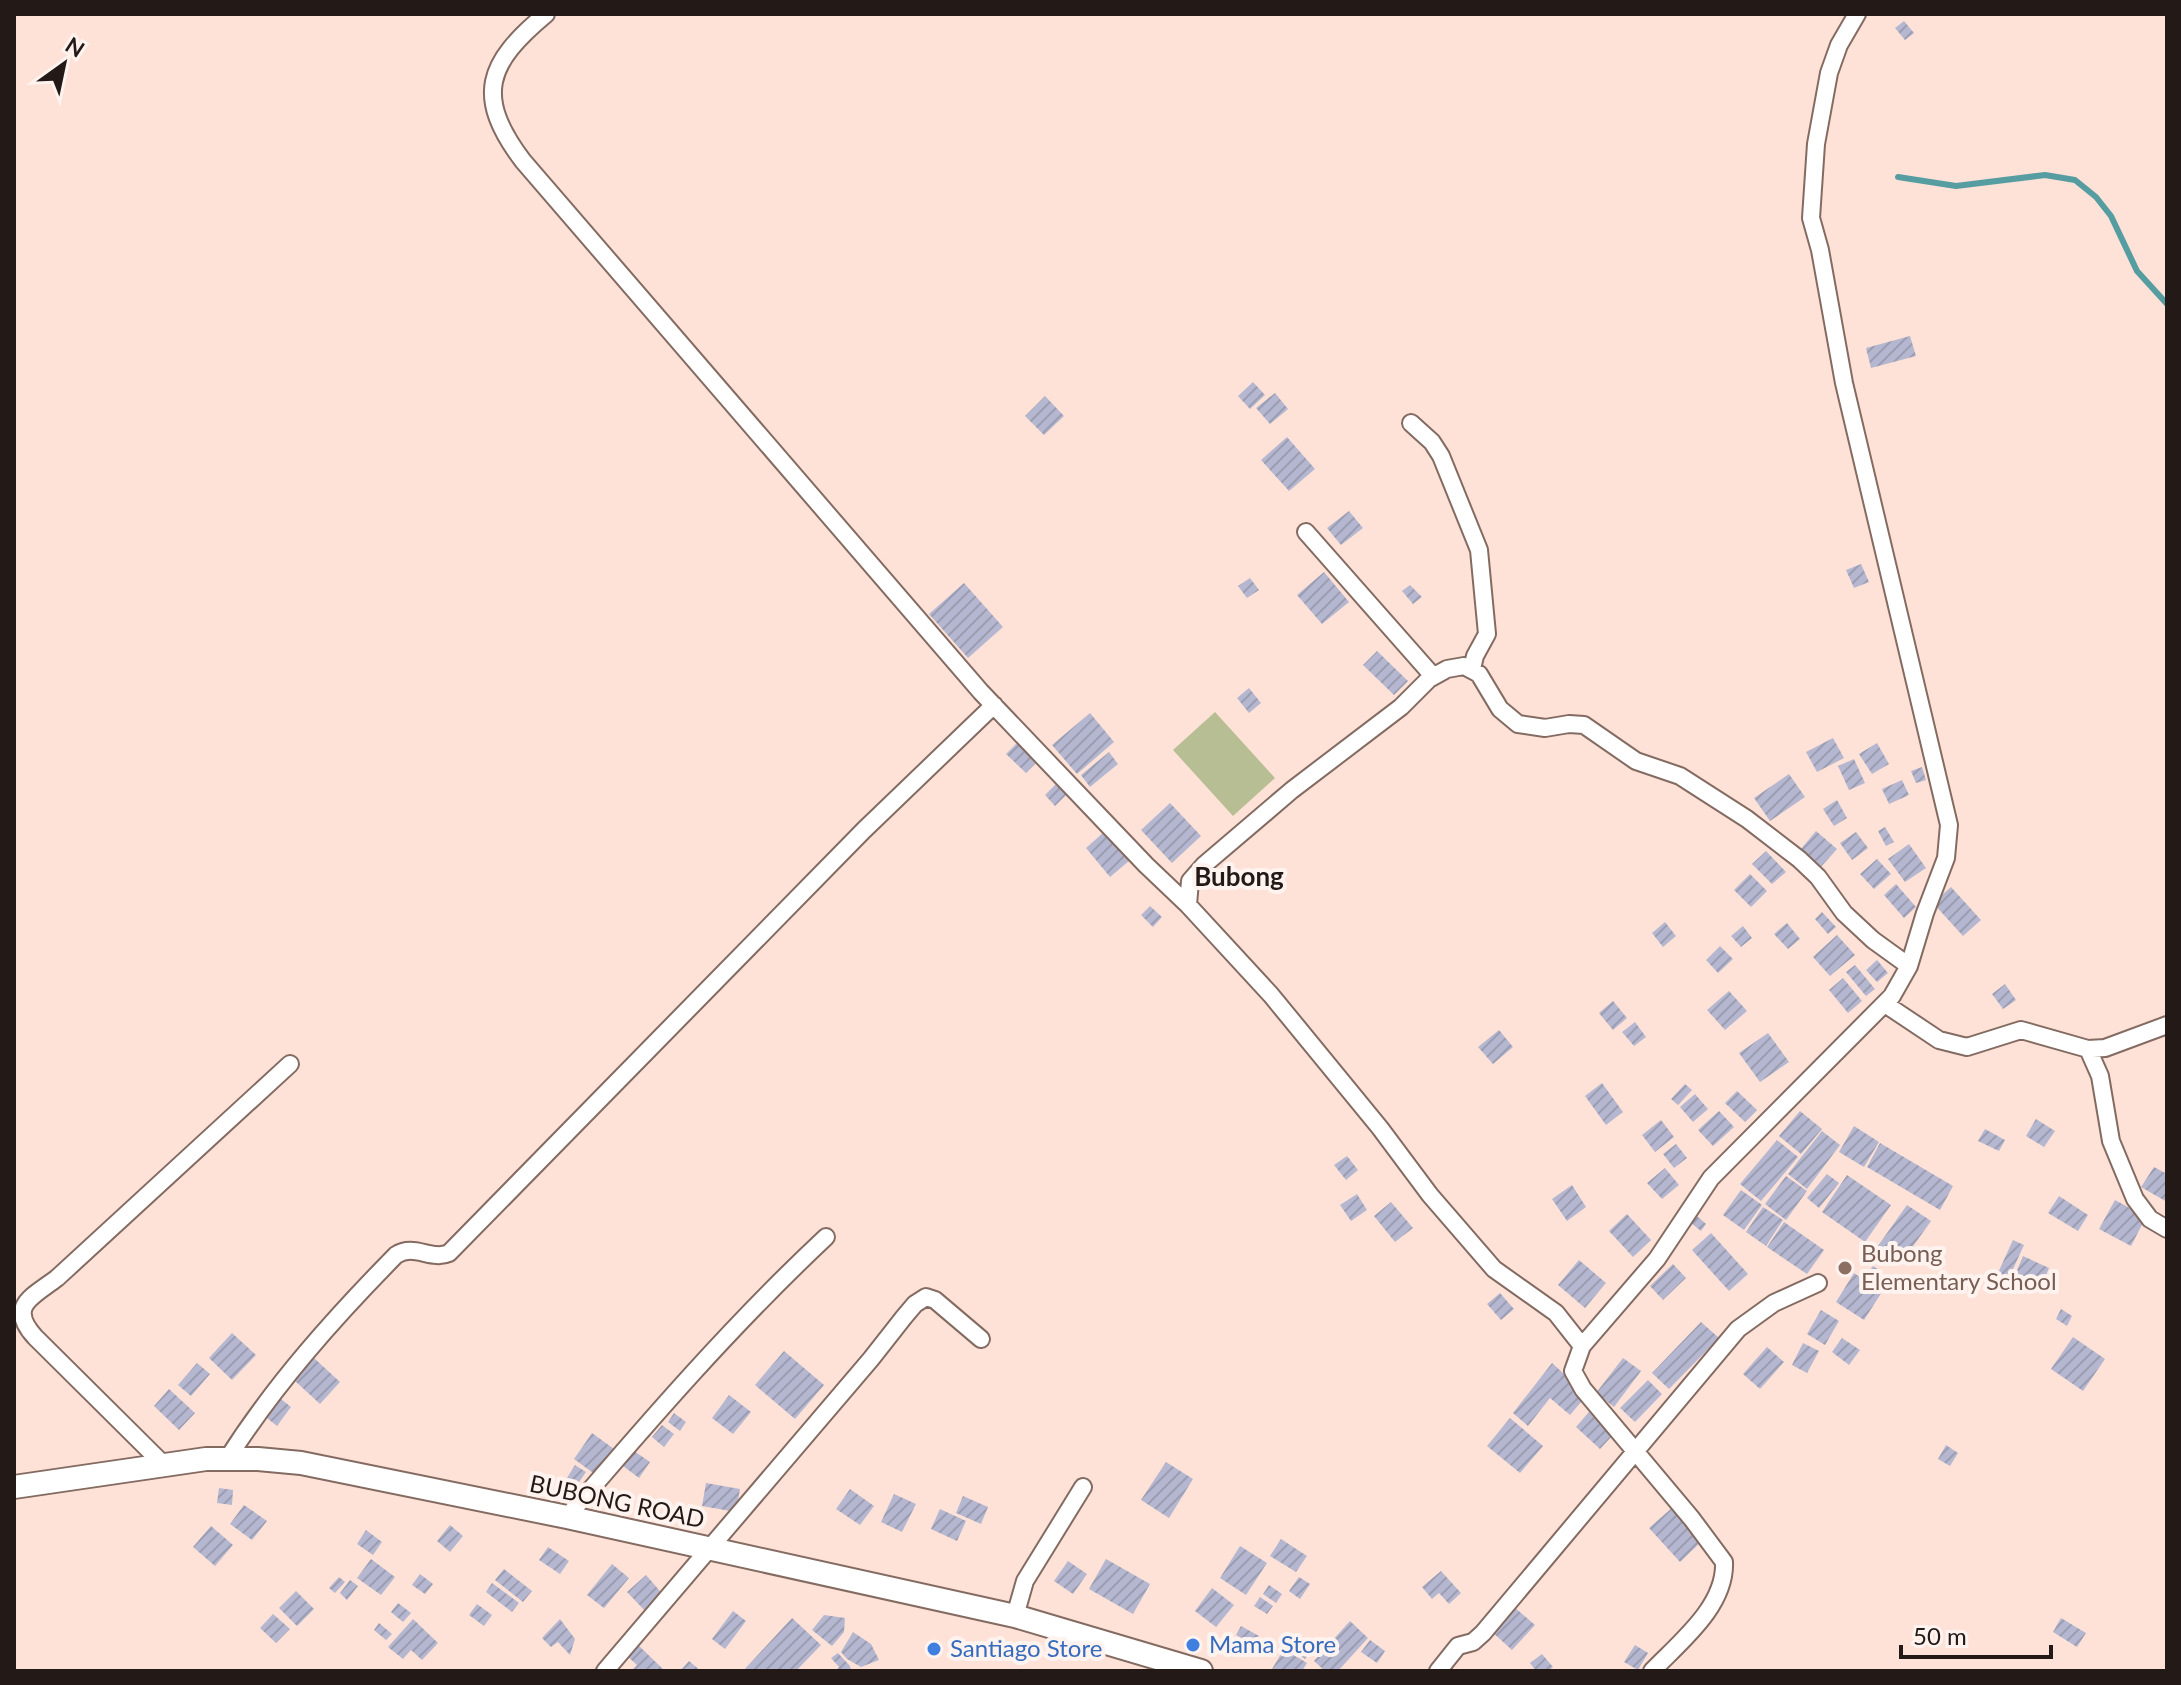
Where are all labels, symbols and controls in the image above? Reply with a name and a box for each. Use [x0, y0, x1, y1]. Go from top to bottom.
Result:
north arrow [24, 24, 104, 104]
text: N [61, 31, 90, 63]
district label: Bubong [1194, 860, 1284, 892]
place label: Bubong Elementary School [1861, 1238, 2057, 1295]
marker: Bubong Elementary School [1836, 1259, 1854, 1277]
street label: BUBONG ROAD [527, 1468, 707, 1533]
scale bar [1901, 1609, 2051, 1659]
text: 50 m [1913, 1621, 1967, 1650]
place label: Mama Store [1209, 1629, 1336, 1658]
place label: Santiago Store [950, 1633, 1102, 1662]
marker: Mama Store [1184, 1636, 1202, 1654]
marker: Santiago Store [925, 1640, 943, 1658]

